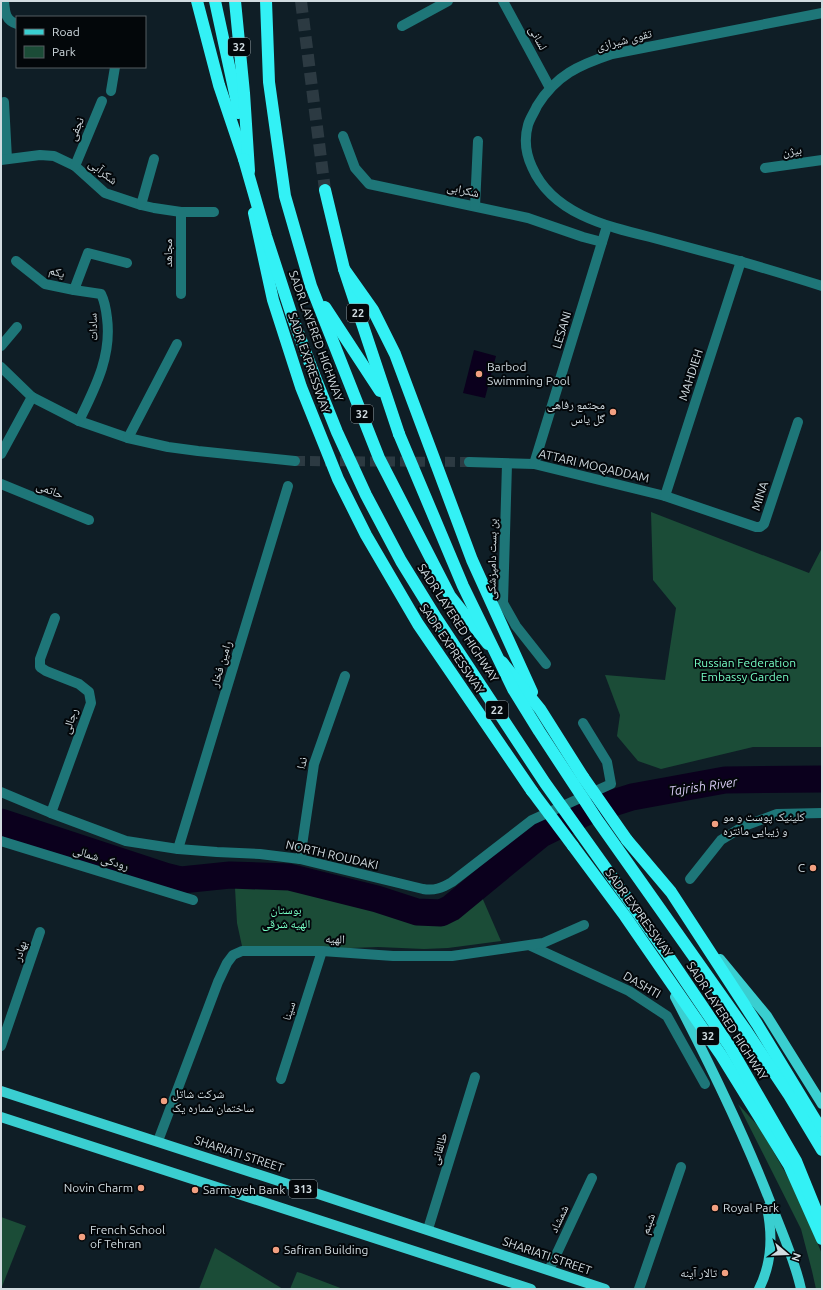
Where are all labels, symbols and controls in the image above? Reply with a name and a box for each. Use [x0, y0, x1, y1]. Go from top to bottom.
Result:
legend [16, 16, 146, 68]
street label: لسانی [526, 24, 550, 52]
text: Road [52, 25, 80, 38]
street label: تقوی شیرازی [595, 26, 654, 54]
road number: 32 [228, 38, 250, 56]
text: Park [52, 45, 76, 58]
street label: نجفی [65, 115, 87, 143]
street label: بیژن [781, 143, 803, 160]
street label: شکرآبی [86, 156, 120, 188]
street label: شکرابی [445, 180, 481, 201]
street label: مجاهد [161, 239, 175, 267]
street label: یکم [47, 263, 67, 282]
street label: SADR LAYERED HIGHWAY [287, 269, 346, 403]
road number: 22 [347, 304, 369, 322]
street label: LESANI [550, 310, 573, 350]
street label: SADR EXPRESSWAY [286, 311, 333, 415]
street label: سادات [86, 313, 99, 341]
street label: MAHDIEH [676, 348, 705, 402]
place label: Barbod Swimming Pool [487, 360, 570, 387]
marker: Barbod Swimming Pool [474, 369, 484, 379]
place label: مجتمع رفاهی گل یاس [547, 398, 605, 426]
road number: 32 [351, 405, 373, 423]
marker: مجتمع رفاهی گل یاس [608, 407, 618, 417]
street label: ATTARI MOQADDAM [538, 446, 651, 485]
street label: حاتمی [34, 478, 66, 502]
street label: MINA [749, 479, 770, 512]
street label: بن بست دامپزشکی [484, 518, 500, 600]
street label: SADR LAYERED HIGHWAY [415, 561, 501, 684]
street label: SADR EXPRESSWAY [417, 601, 487, 696]
street label: رامین فخار [207, 639, 235, 690]
park label: Russian Federation Embassy Garden [694, 656, 796, 683]
road number: 22 [486, 701, 508, 719]
street label: رجالی [59, 706, 81, 736]
street label: ندا [294, 756, 309, 770]
water label: Tajrish River [668, 774, 739, 798]
place label: کلینیک پوست و مو و زیبایی مانتره [723, 810, 805, 838]
marker: کلینیک پوست و مو و زیبایی مانتره [710, 819, 720, 829]
street label: NORTH ROUDAKI [285, 838, 380, 871]
street label: رودکی شمالی [71, 843, 131, 873]
place label: C [798, 861, 806, 874]
marker: C [808, 863, 818, 873]
street label: SADR EXPRESSWAY [603, 866, 676, 959]
park label: بوستان الهیه شرقی [262, 903, 310, 931]
street label: الهیه [325, 931, 345, 947]
street label: بهادر [10, 939, 30, 964]
street label: SADR LAYERED HIGHWAY [684, 959, 770, 1082]
street label: DASHTI [621, 969, 663, 1000]
street label: سینا [279, 1000, 299, 1022]
road number: 32 [697, 1027, 719, 1045]
place label: شرکت شاتل ساختمان شماره یک [172, 1087, 254, 1115]
marker: شرکت شاتل ساختمان شماره یک [159, 1096, 169, 1106]
street label: طالقانی [428, 1131, 450, 1167]
street label: SHARIATI STREET [193, 1133, 286, 1174]
road number: 313 [289, 1180, 317, 1198]
place label: Novin Charm [64, 1181, 133, 1194]
marker: Novin Charm [136, 1183, 146, 1193]
place label: Sarmayeh Bank [203, 1183, 285, 1196]
marker: Sarmayeh Bank [190, 1185, 200, 1195]
place label: Royal Park [723, 1201, 779, 1214]
street label: شمشاد [547, 1203, 571, 1235]
marker: Royal Park [710, 1203, 720, 1213]
street label: شبنم [638, 1212, 659, 1237]
place label: French School of Tehran [90, 1223, 165, 1250]
marker: French School of Tehran [77, 1232, 87, 1242]
street label: SHARIATI STREET [501, 1234, 594, 1277]
north arrow [767, 1234, 807, 1274]
place label: Safiran Building [284, 1243, 368, 1256]
marker: Safiran Building [271, 1245, 281, 1255]
text: N [789, 1251, 803, 1263]
place label: تالار آینه [680, 1266, 717, 1280]
marker: تالار آینه [720, 1268, 730, 1278]

